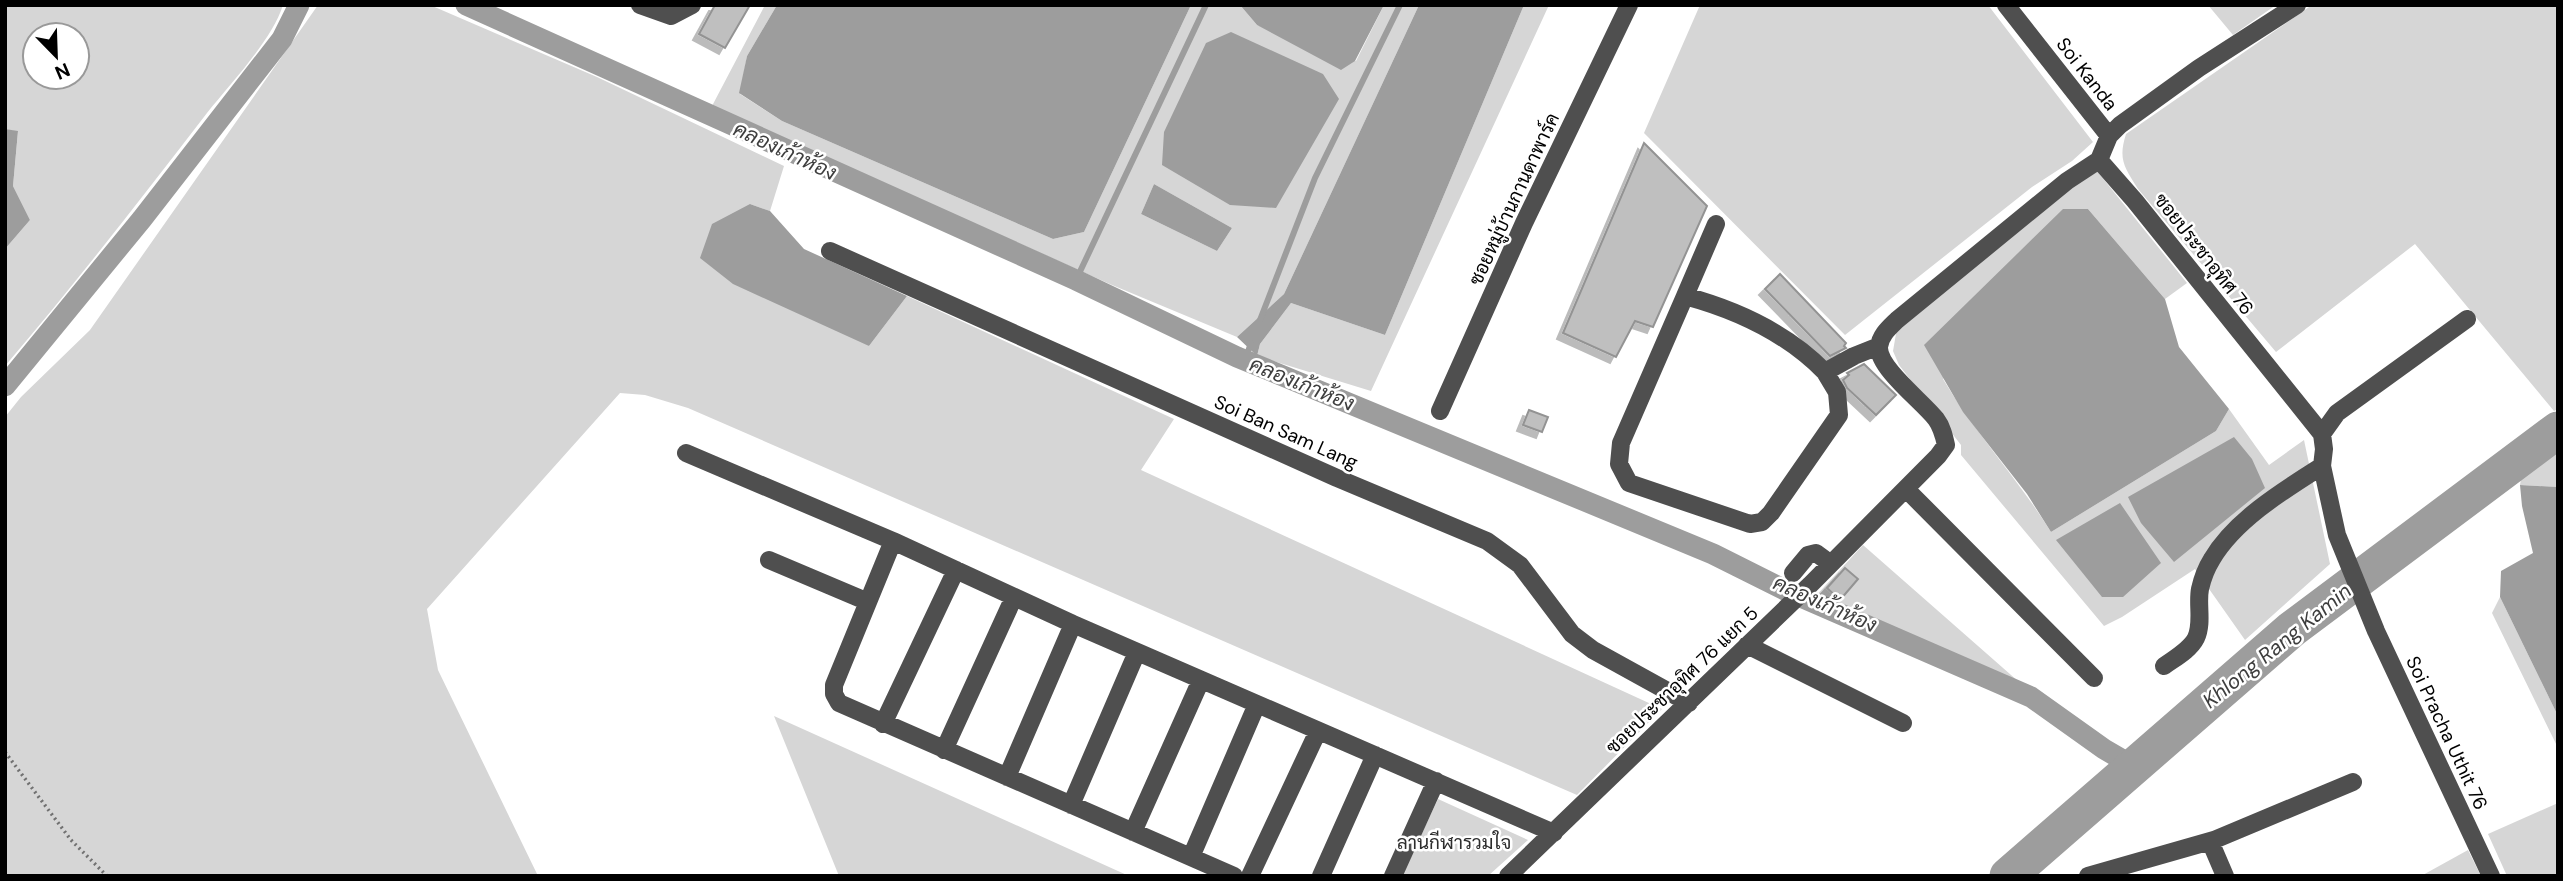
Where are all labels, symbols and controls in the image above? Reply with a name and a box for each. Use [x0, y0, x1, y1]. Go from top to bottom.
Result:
north arrow [21, 21, 91, 91]
street label: Soi Kanda [2051, 32, 2123, 116]
text: N [51, 57, 74, 85]
street label: ซอยหมู่บ้านกานดาพาร์ค [1463, 109, 1566, 290]
water label: คลองเก้าห้อง [729, 115, 841, 187]
street label: ซอยประชาอุทิศ 76 [2149, 188, 2259, 320]
water label: คลองเก้าห้อง [1245, 350, 1359, 418]
street label: Soi Ban Sam Lang [1210, 389, 1362, 475]
water label: คลองเก้าห้อง [1769, 569, 1881, 639]
water label: Khlong Rang Kamin [2197, 577, 2357, 715]
street label: ซอยประชาอุทิศ 76 แยก 5 [1600, 601, 1764, 759]
street label: Soi Pracha Uthit 76 [2400, 652, 2494, 814]
park label: ลานกีฬารวมใจ [1397, 830, 1511, 855]

